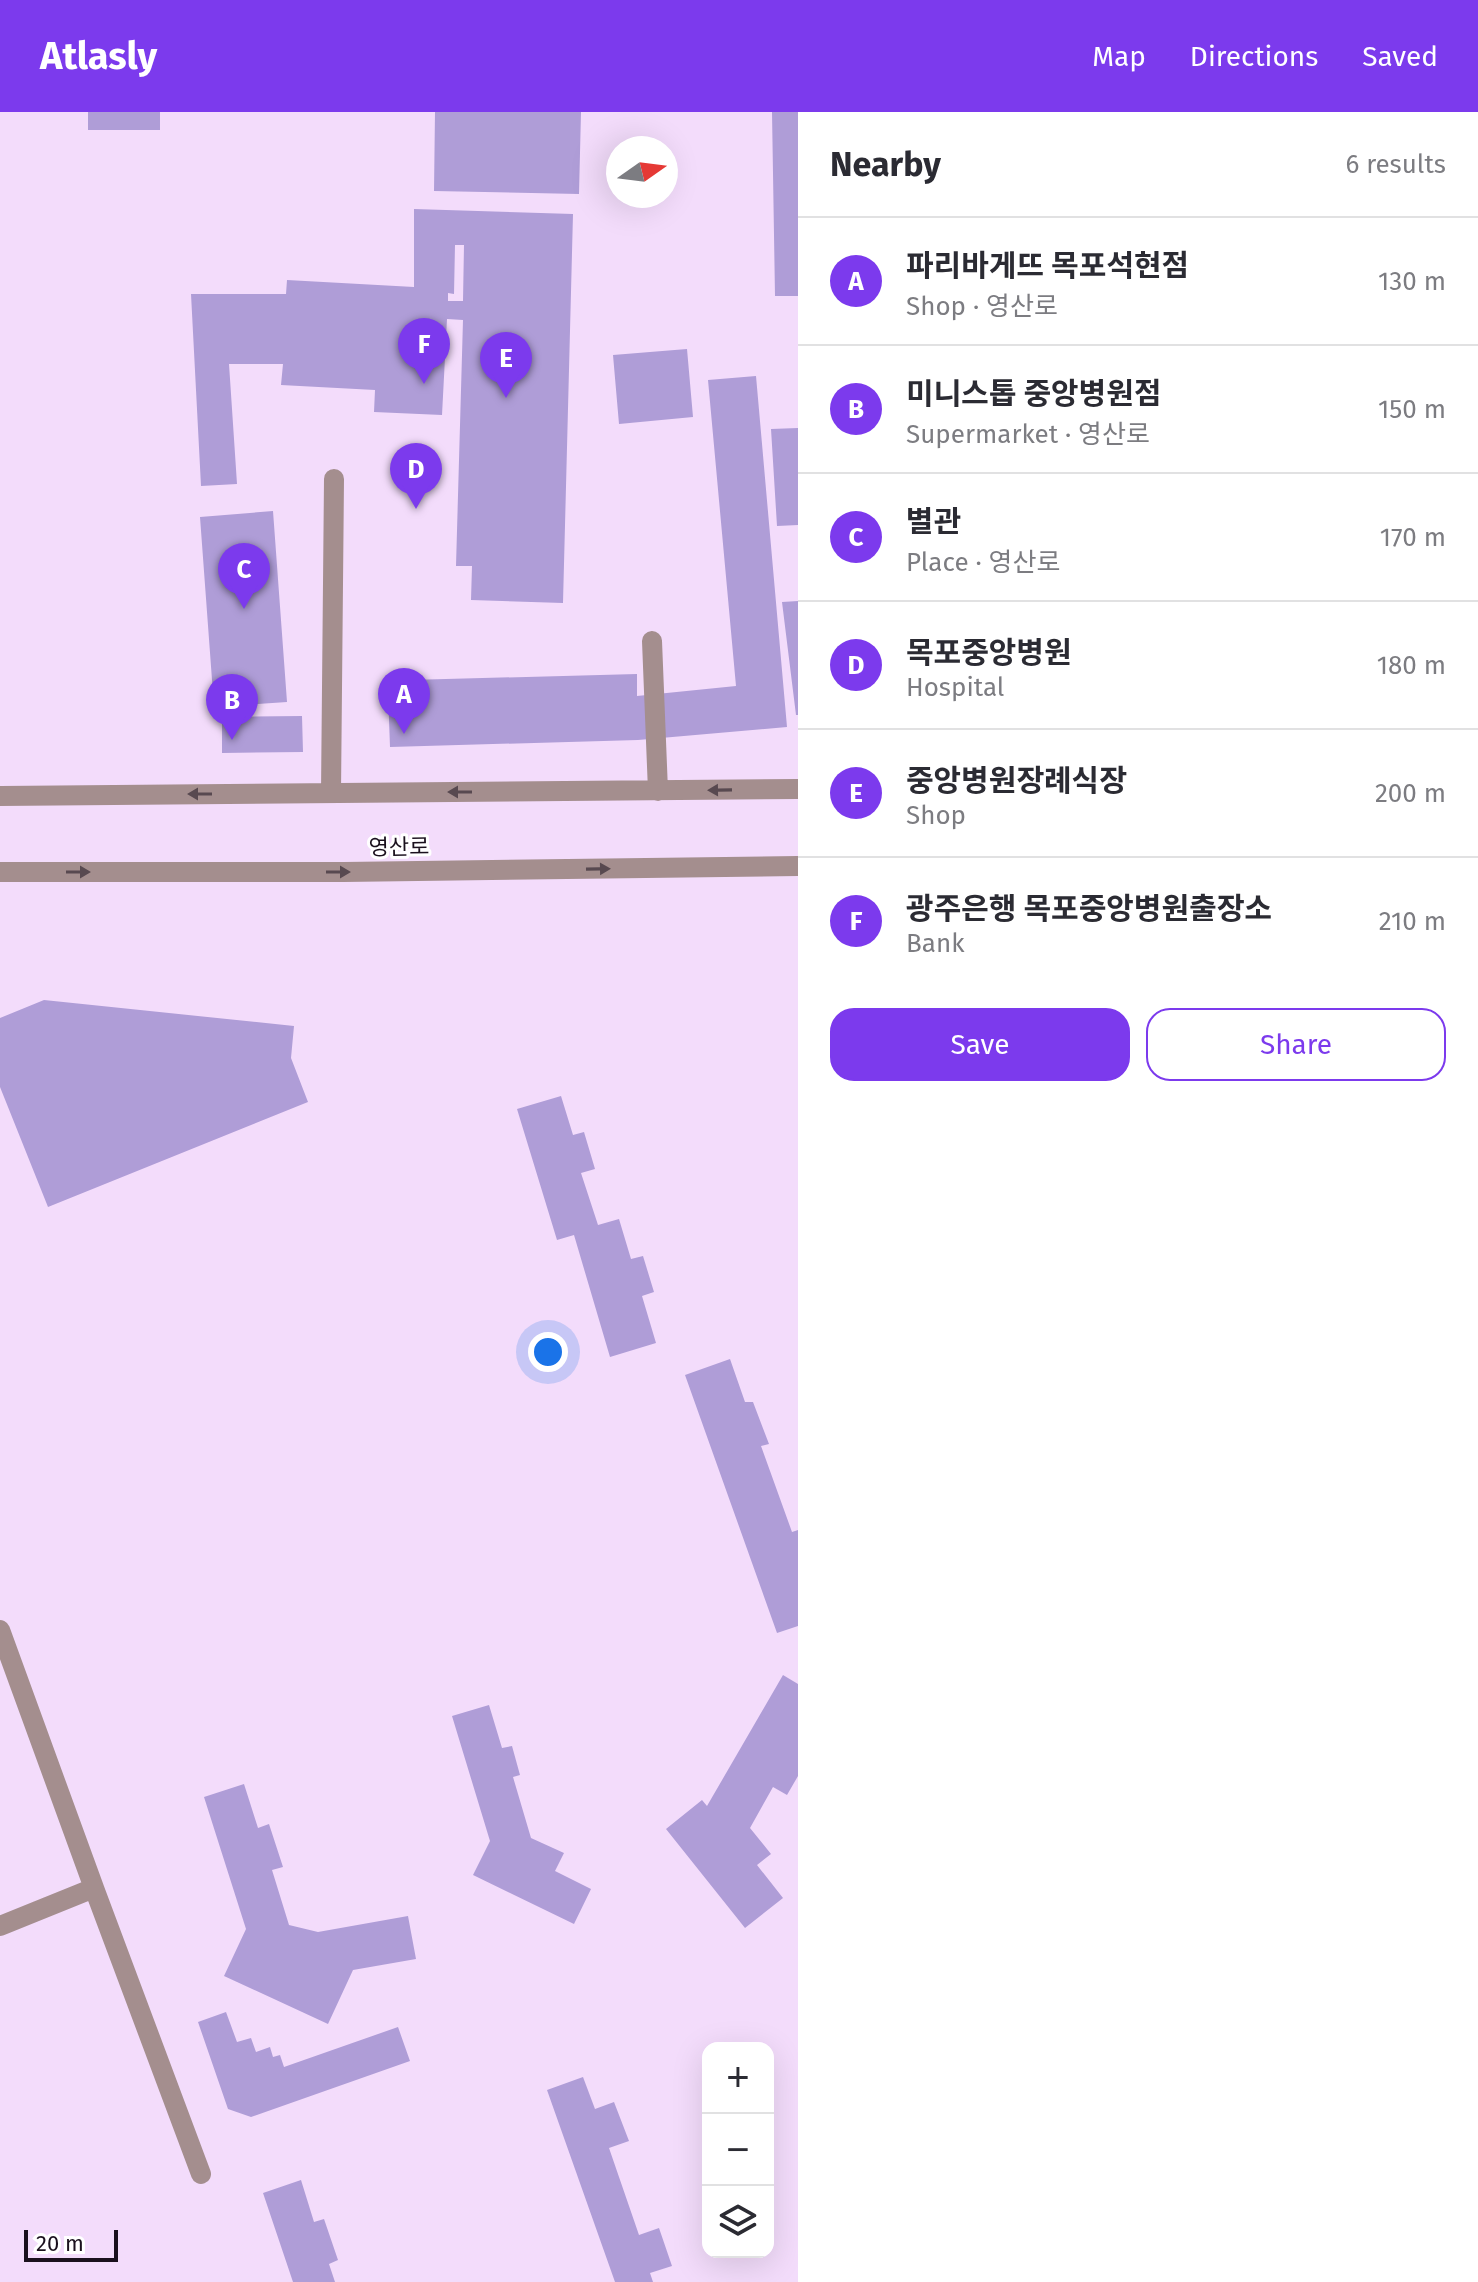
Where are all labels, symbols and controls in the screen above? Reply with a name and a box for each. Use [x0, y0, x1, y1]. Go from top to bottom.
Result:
text: Atlasly [40, 33, 157, 79]
text: Map [1092, 40, 1146, 73]
text: Directions [1190, 40, 1318, 73]
text: Saved [1362, 40, 1438, 73]
north arrow [606, 136, 678, 208]
text: Nearby [830, 144, 941, 185]
text: 6 results [1345, 149, 1446, 180]
text: 파리바게뜨 목포석현점 [906, 248, 1189, 284]
text: A [848, 266, 864, 297]
text: 130 m [1378, 266, 1446, 297]
text: Shop · 영산로 [906, 291, 1058, 322]
pin: F [398, 318, 450, 384]
pin: E [480, 332, 532, 398]
text: 미니스톱 중앙병원점 [906, 376, 1162, 412]
text: B [848, 394, 864, 425]
text: 150 m [1378, 394, 1446, 425]
text: Supermarket · 영산로 [906, 419, 1150, 450]
pin: D [390, 443, 442, 509]
text: 별관 [906, 504, 961, 540]
text: C [849, 522, 863, 553]
text: 170 m [1380, 522, 1446, 553]
pin: C [218, 543, 270, 609]
text: Place · 영산로 [906, 547, 1060, 578]
text: 목포중앙병원 [906, 635, 1072, 671]
text: D [848, 650, 864, 681]
text: 180 m [1377, 650, 1446, 681]
pin: A [378, 668, 430, 734]
text: Hospital [906, 672, 1005, 703]
pin: B [206, 674, 258, 740]
text: 중앙병원장례식장 [906, 763, 1127, 799]
text: E [849, 778, 863, 809]
text: 200 m [1375, 778, 1446, 809]
one-way arrow [707, 784, 732, 796]
one-way arrow [447, 786, 472, 798]
one-way arrow [187, 788, 212, 800]
text: Shop [906, 800, 966, 831]
street label: 영산로 [368, 833, 430, 861]
one-way arrow [586, 863, 611, 875]
one-way arrow [66, 866, 91, 878]
one-way arrow [326, 866, 351, 878]
text: 광주은행 목포중앙병원출장소 [906, 891, 1272, 927]
text: F [850, 906, 862, 937]
text: 210 m [1379, 906, 1446, 937]
text: Bank [906, 928, 965, 959]
button: Save [830, 1008, 1130, 1081]
button: Share [1146, 1008, 1446, 1081]
your location [528, 1332, 568, 1372]
map controls [702, 2042, 774, 2258]
button: + [702, 2042, 774, 2114]
button: − [702, 2114, 774, 2186]
button: layers [702, 2186, 774, 2258]
scale bar [24, 2226, 118, 2262]
text: 20 m [36, 2230, 84, 2257]

